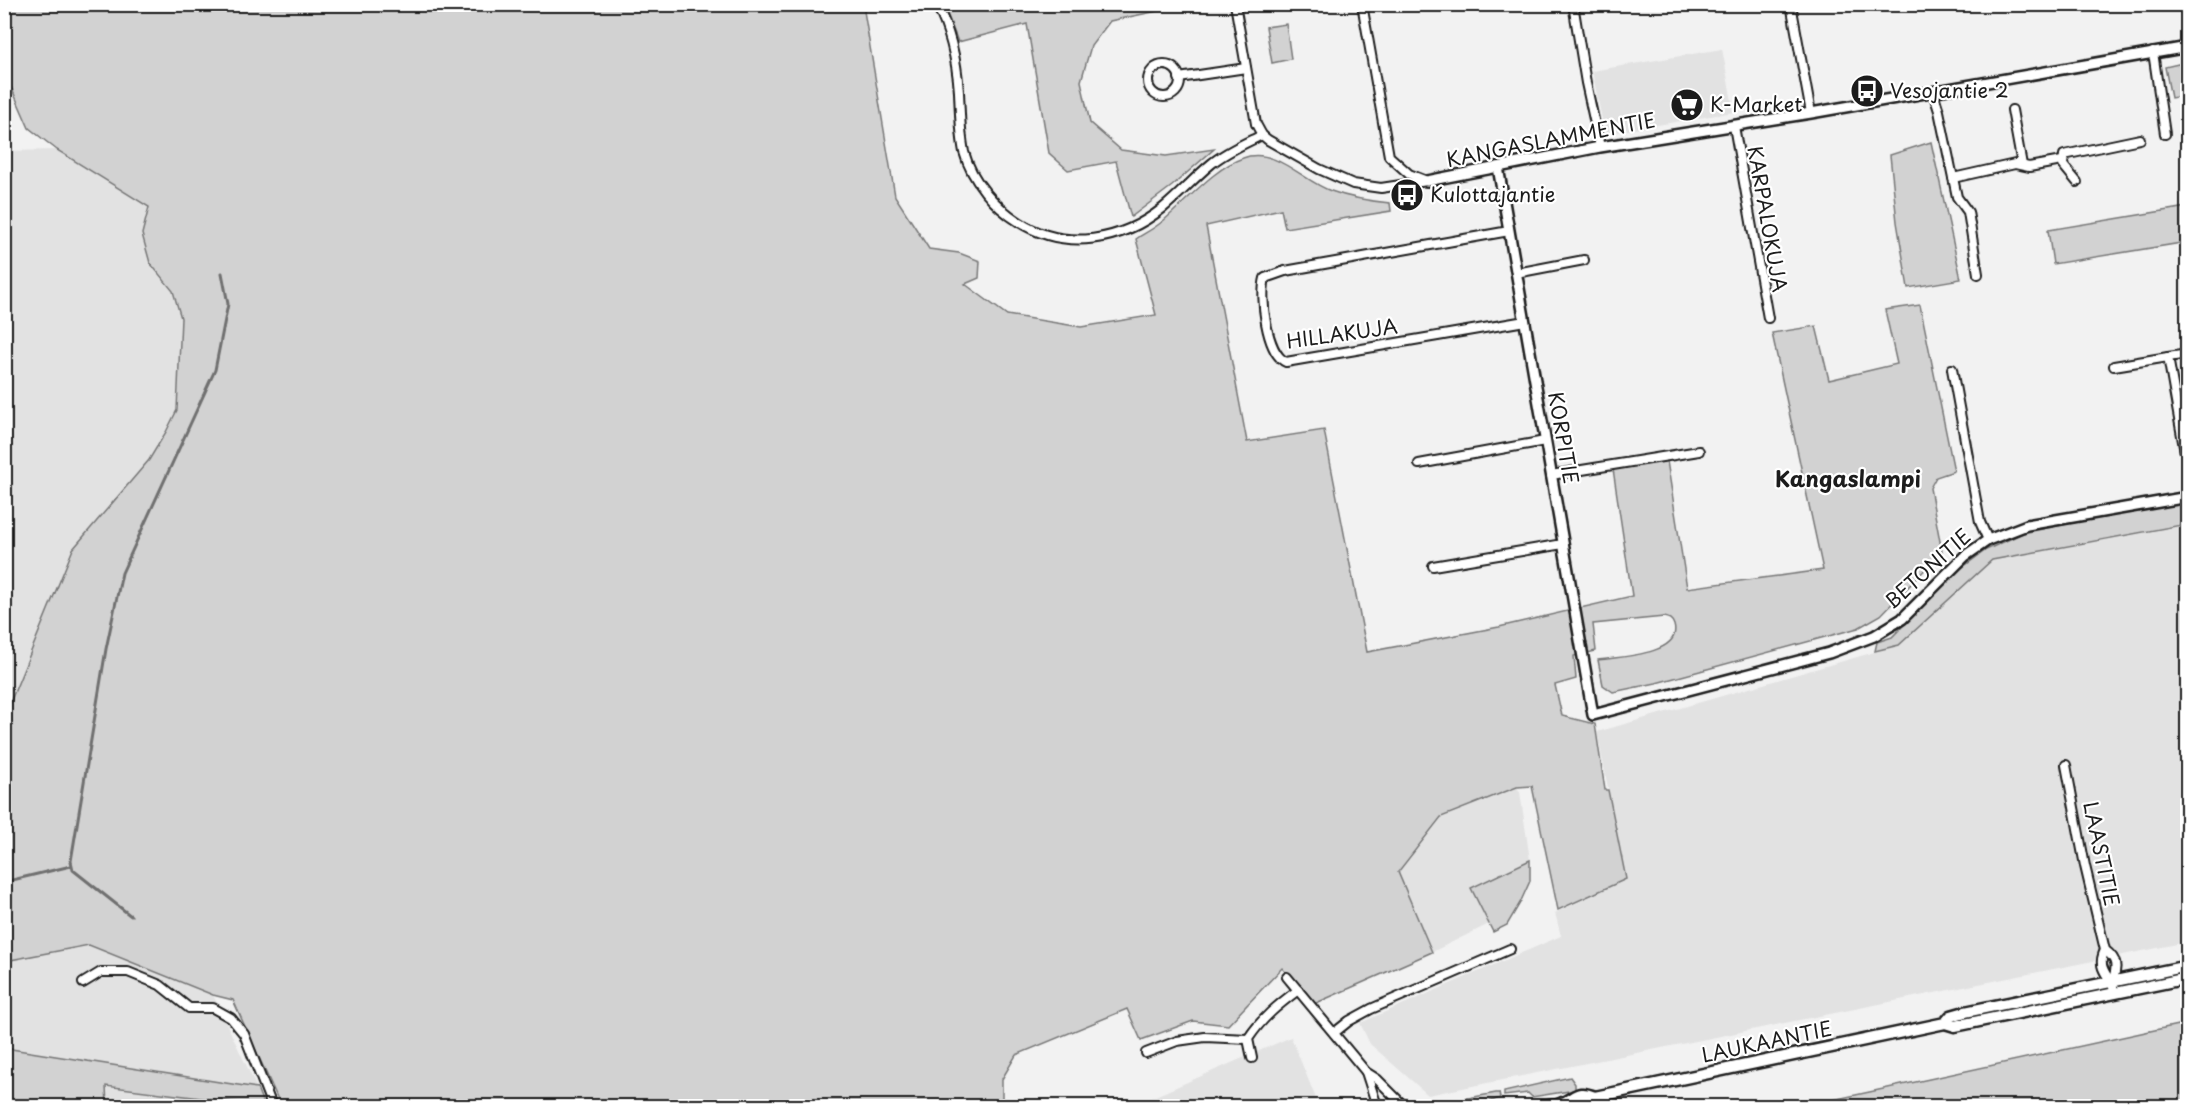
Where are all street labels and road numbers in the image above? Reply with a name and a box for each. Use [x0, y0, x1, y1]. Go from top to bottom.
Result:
street label: KANGASLAMMENTIE [1444, 104, 1658, 174]
street label: KARPALOKUJA [1740, 143, 1796, 294]
street label: HILLAKUJA [1284, 310, 1399, 356]
street label: KORPITIE [1541, 389, 1587, 487]
street label: BETONITIE [1877, 521, 1977, 615]
street label: LAASTITIE [2076, 798, 2128, 909]
street label: LAUKAANTIE [1699, 1013, 1835, 1069]

